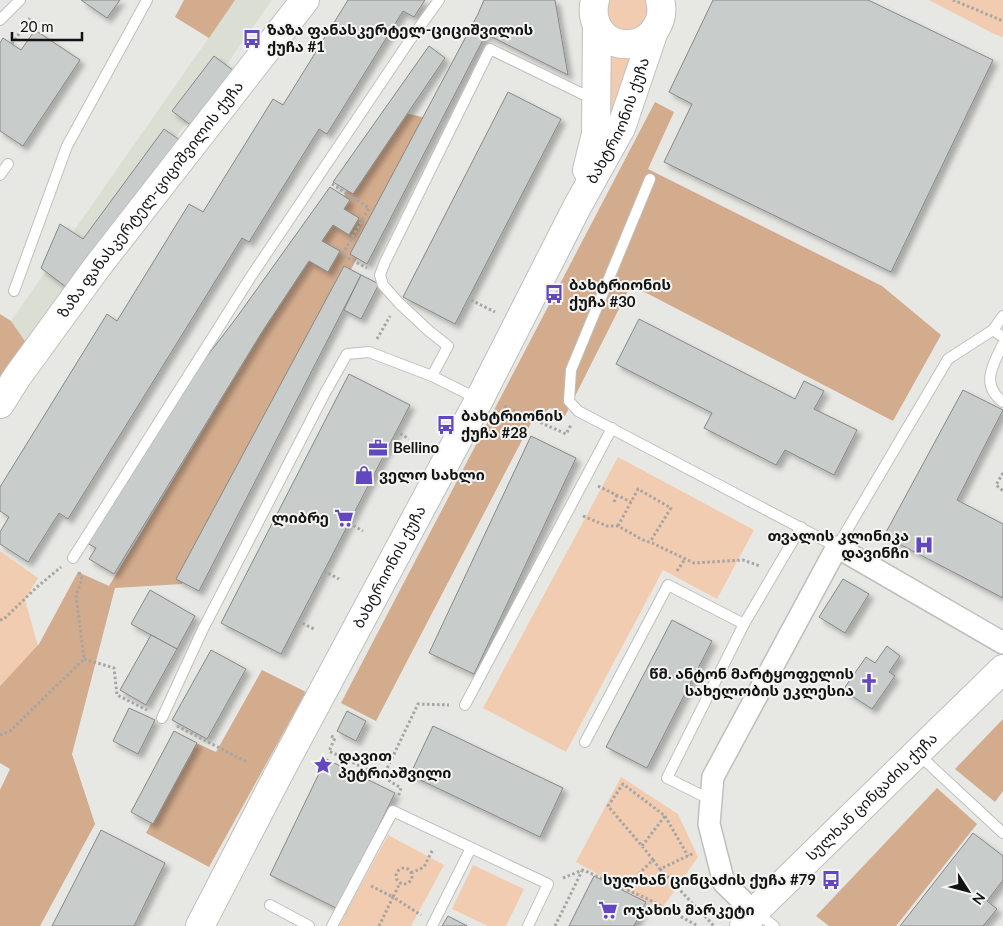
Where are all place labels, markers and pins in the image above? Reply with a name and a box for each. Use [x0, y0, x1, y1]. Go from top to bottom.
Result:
place label: ზაზა ფანასკერტელ-ციციშვილის ქუჩა #1 [267, 20, 533, 56]
bus stop icon: ზაზა ფანასკერტელ-ციციშვილის ქუჩა #1 [241, 28, 263, 50]
place label: ბახტრიონის ქუჩა #30 [569, 275, 671, 311]
bus stop icon: ბახტრიონის ქუჩა #30 [543, 283, 565, 305]
place label: ბახტრიონის ქუჩა #28 [461, 406, 563, 442]
bus stop icon: ბახტრიონის ქუჩა #28 [435, 414, 457, 436]
office icon: Bellino [367, 437, 389, 459]
place label: Bellino [393, 438, 440, 456]
shop icon: ველო სახლი [353, 464, 375, 486]
place label: ველო სახლი [379, 465, 485, 484]
supermarket icon: ლიბრე [333, 507, 355, 529]
place label: ლიბრე [272, 508, 329, 527]
place label: თვალის კლინიკა დავინჩი [767, 526, 909, 562]
hospital icon: თვალის კლინიკა დავინჩი [913, 534, 935, 556]
place label: წმ. ანტონ მარტყოფელის სახელობის ეკლესია [649, 664, 854, 700]
church icon: წმ. ანტონ მარტყოფელის სახელობის ეკლესია [858, 672, 880, 694]
place label: დავით პეტრიაშვილი [338, 746, 451, 782]
place icon: დავით პეტრიაშვილი [312, 754, 334, 776]
bus stop icon: სულხან ცინცაძის ქუჩა #79 [820, 869, 842, 891]
place label: სულხან ცინცაძის ქუჩა #79 [603, 870, 816, 889]
supermarket icon: ოჯახის მარკეტი [597, 899, 619, 921]
place label: ოჯახის მარკეტი [623, 900, 755, 919]

